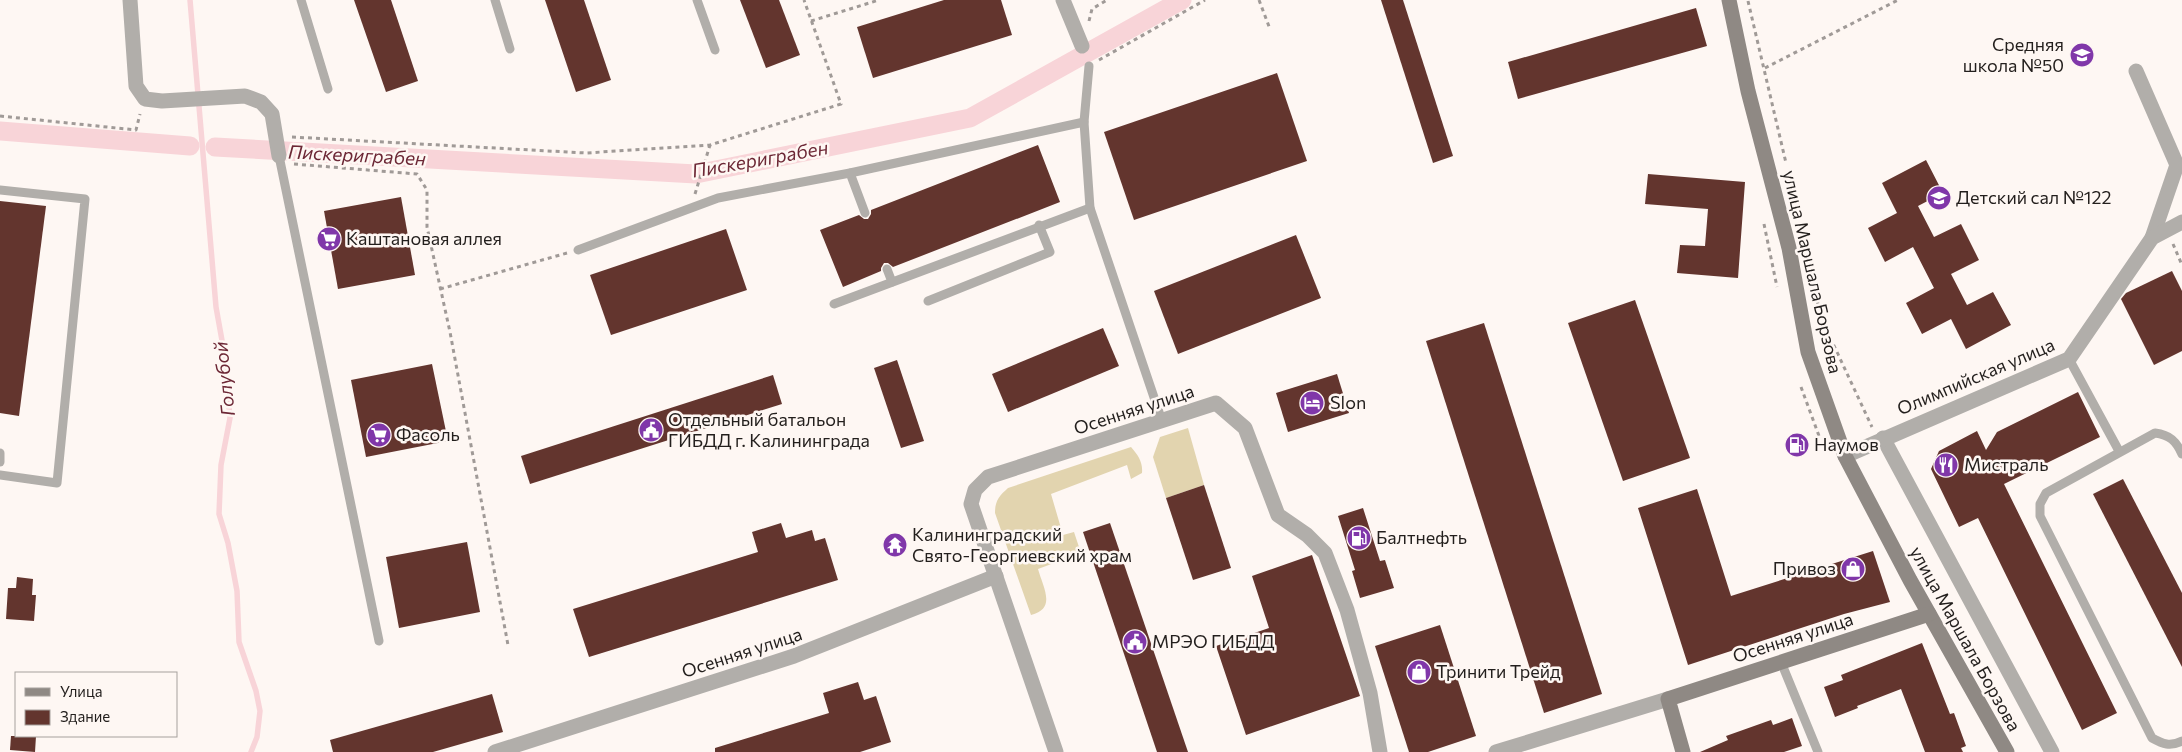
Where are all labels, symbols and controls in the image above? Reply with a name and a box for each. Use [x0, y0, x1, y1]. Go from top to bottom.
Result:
place label: Средняя школа №50 [1963, 33, 2064, 76]
school or university icon: Средняя школа №50 [2069, 42, 2095, 68]
water label: Пискериграбен [690, 135, 830, 182]
water label: Пискериграбен [288, 139, 427, 170]
street label: улица Маршала Борзова [1779, 168, 1847, 376]
school or university icon: Детский сал №122 [1926, 185, 1952, 211]
place label: Детский сал №122 [1956, 186, 2111, 208]
supermarket icon: Каштановая аллея [316, 226, 342, 252]
place label: Каштановая аллея [346, 227, 502, 249]
street label: Олимпийская улица [1894, 333, 2058, 419]
water label: Голубой [208, 340, 239, 418]
street label: Осенняя улица [1071, 379, 1197, 439]
hotel icon: Slon [1299, 390, 1325, 416]
place label: Slon [1330, 391, 1366, 413]
place label: Отдельный батальон ГИБДД г. Калининграда [668, 408, 870, 451]
public building icon: Отдельный батальон ГИБДД г. Калининграда [638, 417, 664, 443]
supermarket icon: Фасоль [366, 422, 392, 448]
place label: Фасоль [396, 423, 460, 445]
fuel station icon: Наумов [1784, 432, 1810, 458]
place label: Наумов [1814, 433, 1879, 455]
restaurant icon: Мистраль [1933, 452, 1959, 478]
place label: Мистраль [1964, 453, 2048, 475]
place label: Калининградский Свято-Георгиевский храм [912, 523, 1132, 566]
fuel station icon: Балтнефть [1346, 525, 1372, 551]
place label: Балтнефть [1376, 526, 1467, 548]
temple icon: Калининградский Свято-Георгиевский храм [882, 532, 908, 558]
street label: улица Маршала Борзова [1906, 542, 2026, 735]
shop icon: Привоз [1840, 556, 1866, 582]
place label: Привоз [1773, 557, 1836, 579]
street label: Осенняя улица [1730, 607, 1856, 667]
street label: Осенняя улица [679, 622, 805, 682]
public building icon: МРЭО ГИБДД [1122, 629, 1148, 655]
place label: МРЭО ГИБДД [1152, 630, 1275, 652]
shop icon: Тринити Трейд [1406, 659, 1432, 685]
place label: Тринити Трейд [1436, 660, 1561, 682]
legend [15, 672, 178, 737]
text: Улица [60, 682, 102, 700]
text: Здание [60, 707, 110, 725]

